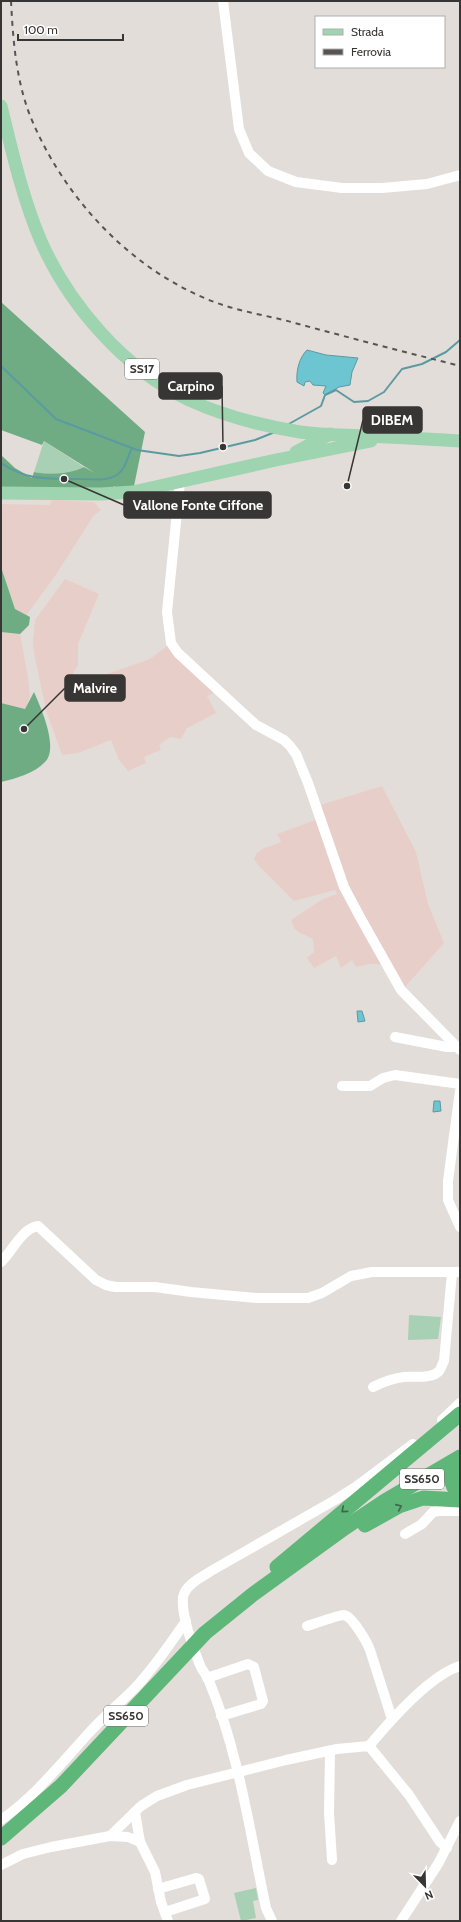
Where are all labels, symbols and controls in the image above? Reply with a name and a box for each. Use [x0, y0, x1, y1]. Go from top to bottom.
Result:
scale bar [18, 16, 123, 42]
legend [315, 16, 445, 68]
text: 100 m [24, 22, 58, 37]
text: Strada [351, 24, 384, 39]
text: Ferrovia [351, 44, 391, 59]
road number: SS17 [125, 359, 159, 379]
callout: Carpino [159, 373, 222, 399]
text: Carpino [167, 377, 215, 395]
callout: DIBEM [363, 407, 422, 433]
text: DIBEM [371, 411, 414, 429]
callout: Vallone Fonte Ciffone [124, 492, 271, 518]
text: Vallone Fonte Ciffone [133, 496, 263, 514]
callout: Malvire [65, 675, 125, 701]
text: Malvire [73, 679, 117, 697]
road number: SS650 [400, 1469, 444, 1489]
one-way arrow [395, 1503, 402, 1511]
one-way arrow [341, 1506, 348, 1513]
road number: SS650 [104, 1706, 148, 1726]
north arrow [405, 1866, 445, 1906]
text: N [423, 1887, 435, 1903]

